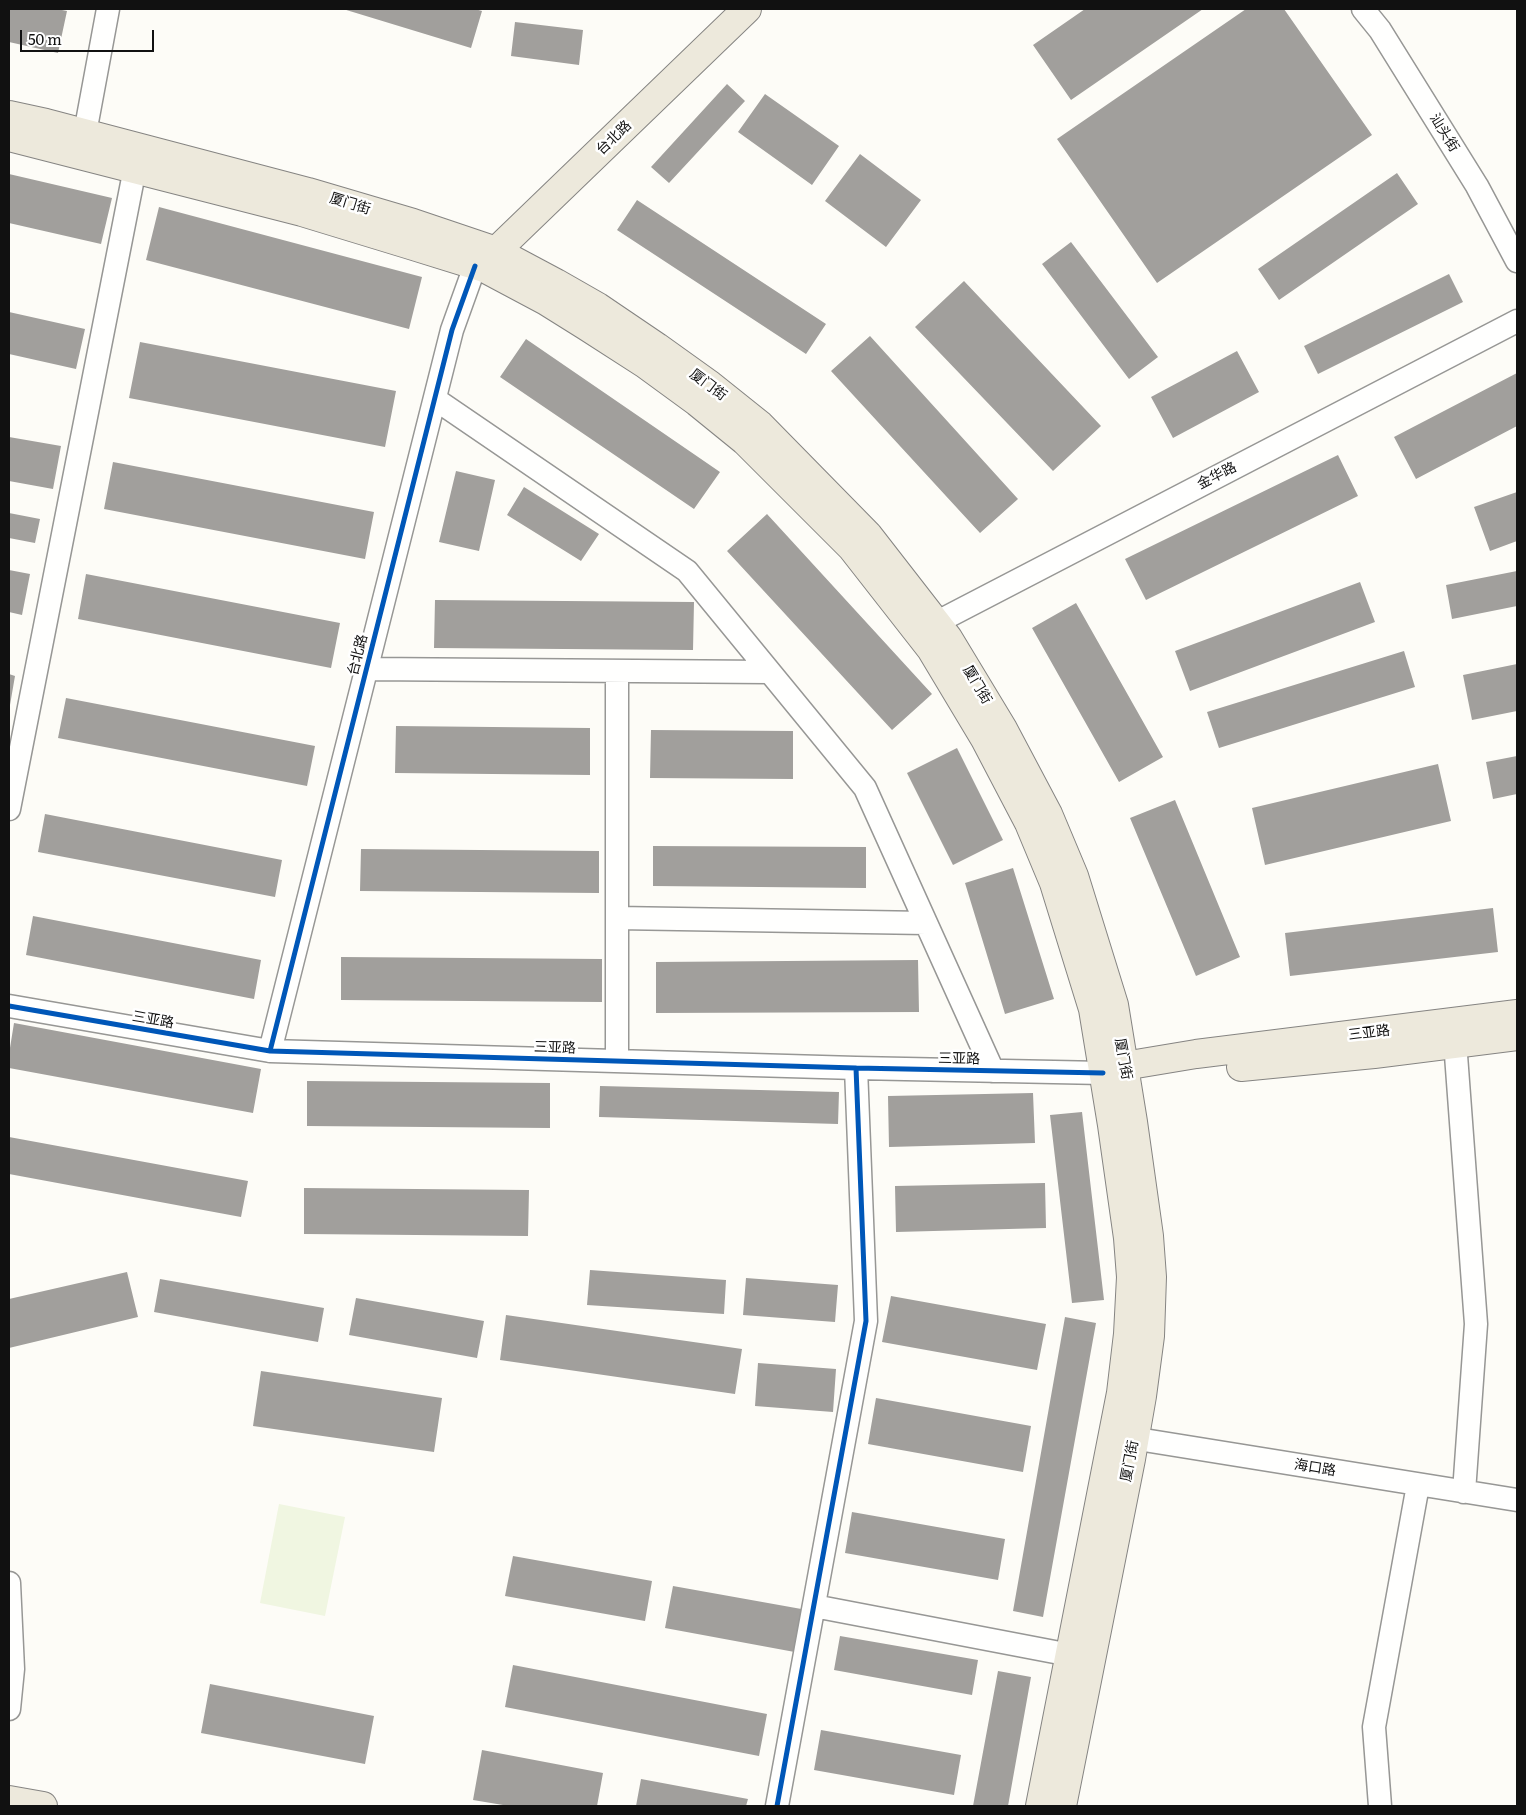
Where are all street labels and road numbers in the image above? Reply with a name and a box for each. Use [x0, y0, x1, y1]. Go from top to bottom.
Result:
street label: 汕头街 [1426, 111, 1462, 155]
street label: 台北路 [593, 117, 635, 159]
street label: 厦门街 [327, 190, 373, 218]
street label: 厦门街 [686, 366, 730, 404]
street label: 金华路 [1194, 459, 1240, 493]
street label: 台北路 [345, 633, 371, 677]
street label: 厦门街 [959, 663, 995, 707]
street label: 三亚路 [131, 1008, 175, 1032]
street label: 三亚路 [1347, 1022, 1391, 1044]
street label: 厦门街 [1111, 1037, 1135, 1081]
street label: 三亚路 [534, 1039, 576, 1057]
street label: 三亚路 [938, 1050, 980, 1068]
street label: 厦门街 [1118, 1439, 1142, 1483]
street label: 海口路 [1293, 1456, 1337, 1480]

